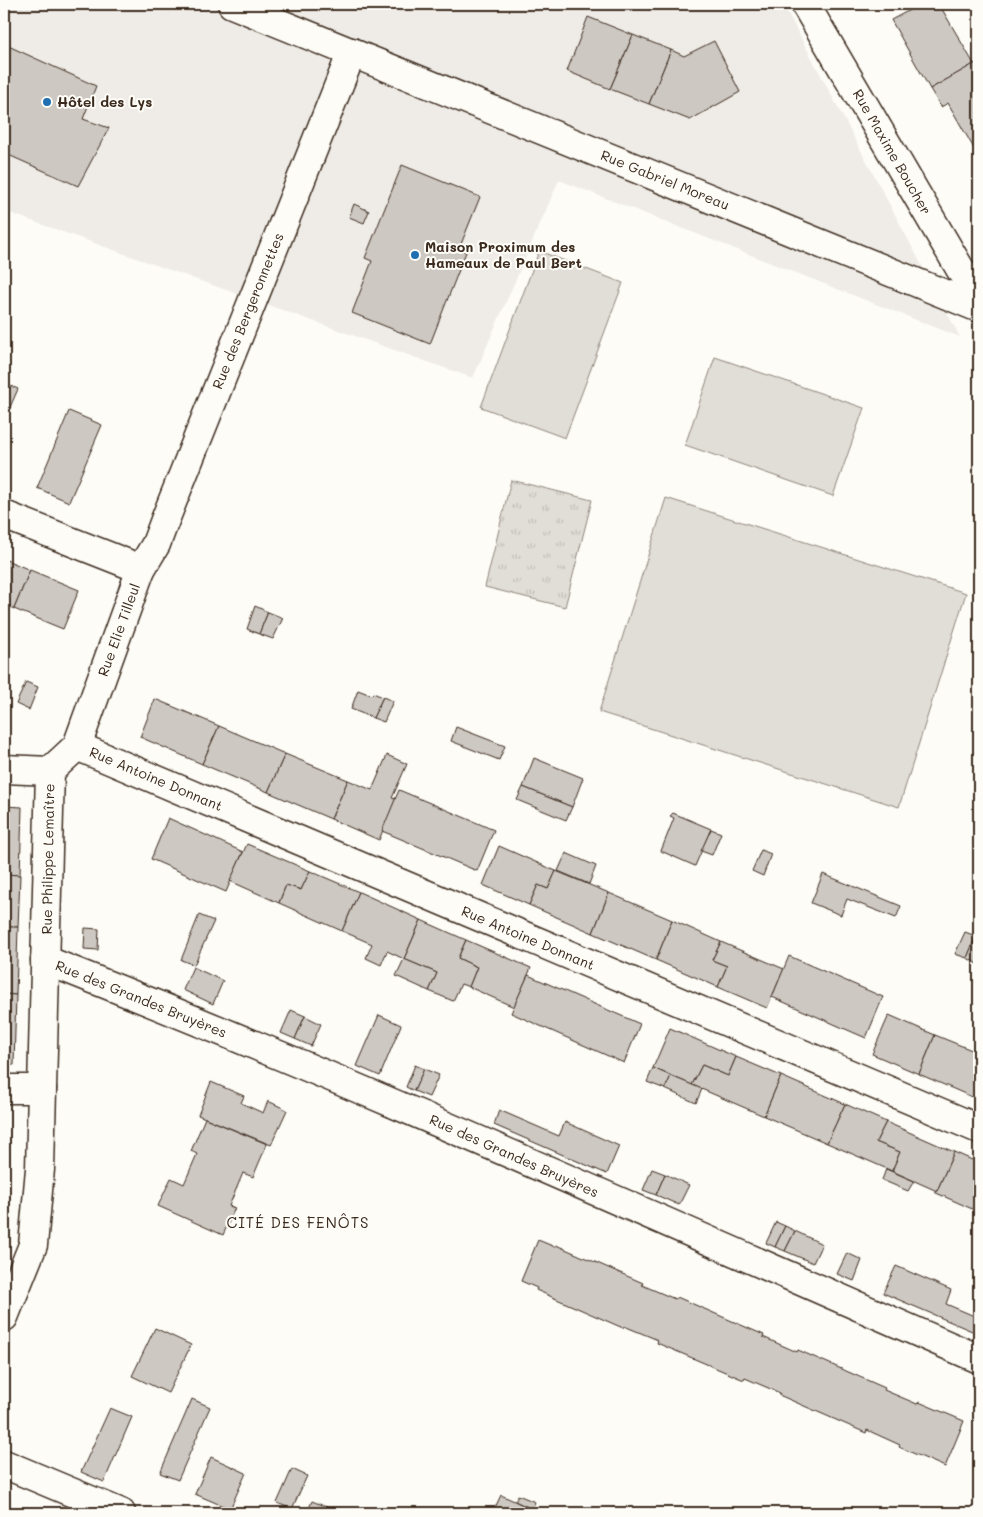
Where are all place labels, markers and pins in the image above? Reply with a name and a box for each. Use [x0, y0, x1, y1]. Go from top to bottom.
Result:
place label: Hôtel des Lys [57, 92, 152, 111]
marker: Hôtel des Lys [41, 96, 53, 108]
place label: Maison Proximum des Hameaux de Paul Bert [425, 237, 582, 272]
marker: Maison Proximum des Hameaux de Paul Bert [409, 249, 421, 261]

